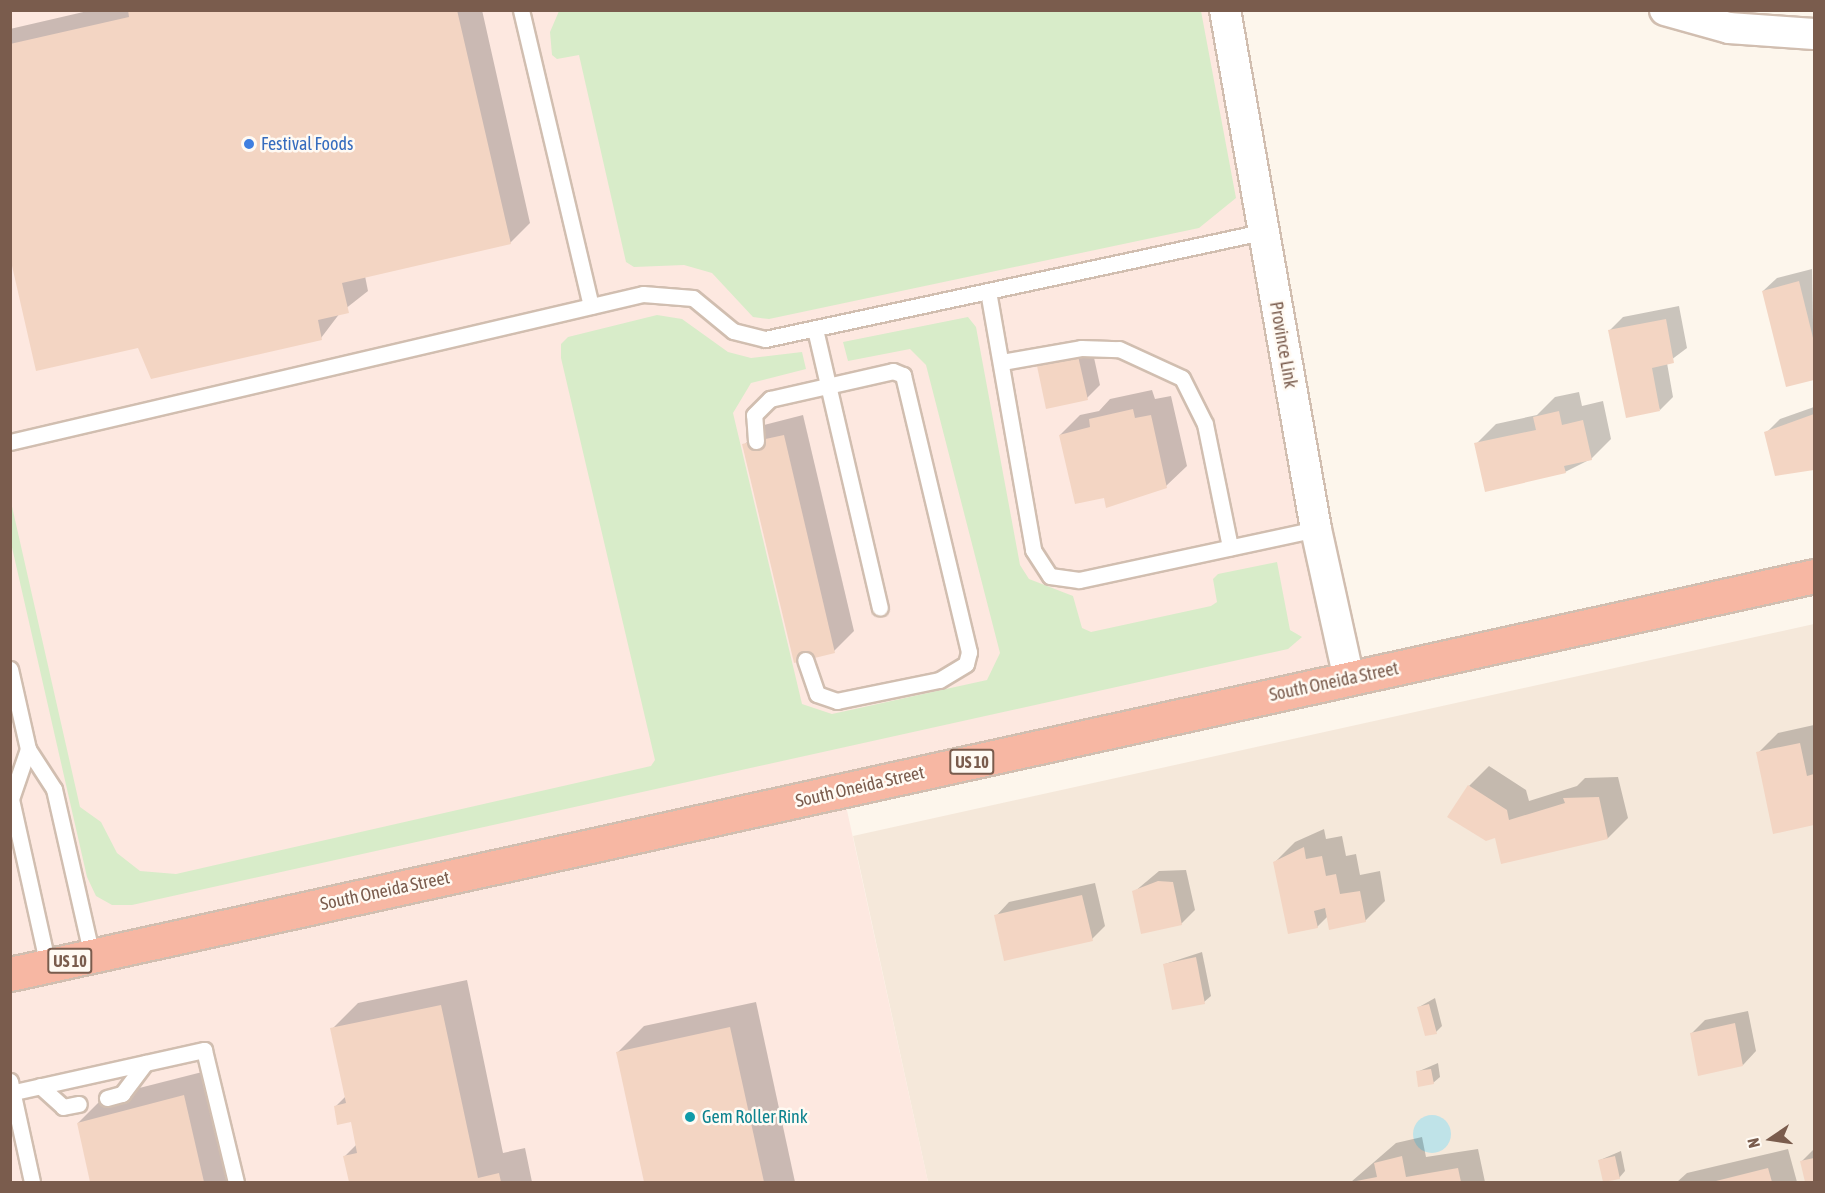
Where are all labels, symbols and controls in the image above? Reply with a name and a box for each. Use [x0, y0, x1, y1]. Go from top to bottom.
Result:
place label: Festival Foods [261, 133, 353, 155]
marker: Festival Foods [242, 137, 256, 151]
street label: Province Link [1265, 300, 1301, 390]
street label: South Oneida Street [1267, 658, 1401, 706]
road number: US 10 [948, 749, 996, 775]
street label: South Oneida Street [794, 762, 926, 812]
street label: South Oneida Street [318, 867, 452, 915]
road number: US 10 [46, 948, 94, 974]
place label: Gem Roller Rink [702, 1106, 808, 1128]
north arrow [1741, 1109, 1801, 1169]
marker: Gem Roller Rink [683, 1110, 697, 1124]
text: N [1744, 1136, 1763, 1150]

